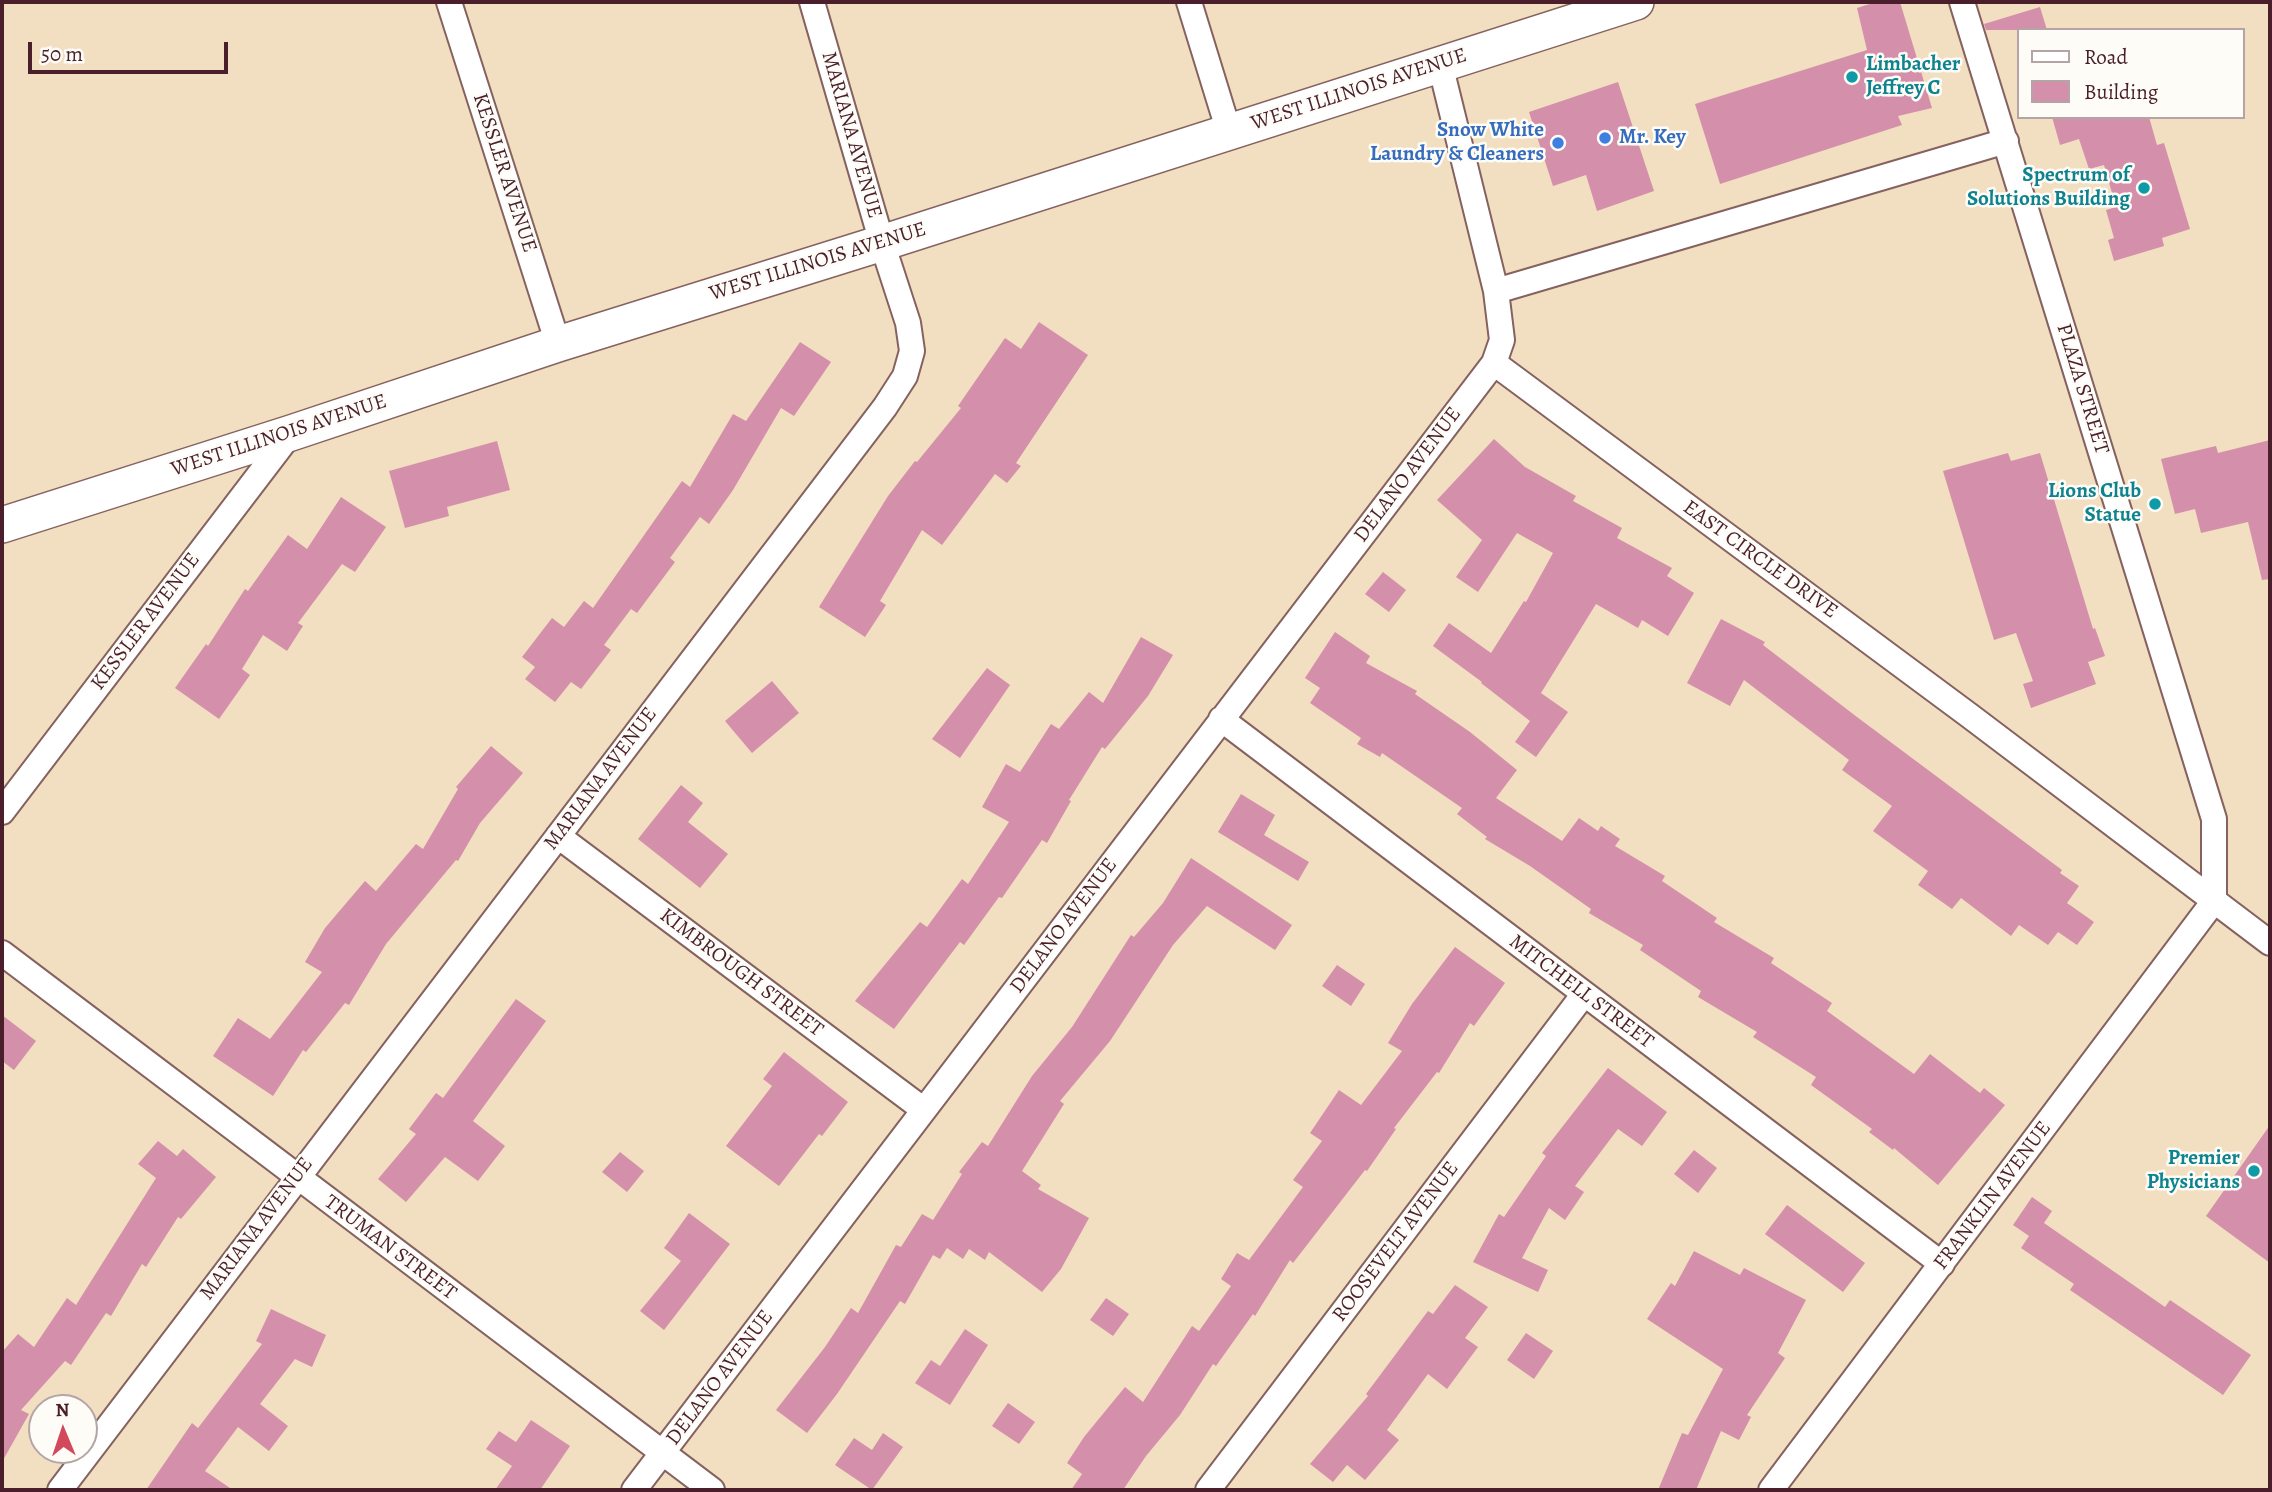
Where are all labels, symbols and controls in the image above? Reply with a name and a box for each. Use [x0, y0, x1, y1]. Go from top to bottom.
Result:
scale bar [32, 28, 231, 72]
legend [2016, 28, 2244, 119]
text: 50 m [41, 40, 83, 68]
street label: WEST ILLINOIS AVENUE [1248, 43, 1470, 137]
text: Road [2084, 43, 2128, 71]
street label: MARIANA AVENUE [815, 49, 887, 221]
place label: Limbacher Jeffrey C [1866, 52, 1960, 102]
marker: Limbacher Jeffrey C [1844, 69, 1860, 85]
text: Building [2084, 78, 2158, 106]
street label: KESSLER AVENUE [466, 90, 542, 256]
place label: Snow White Laundry & Cleaners [1370, 118, 1544, 168]
place label: Mr. Key [1619, 125, 1686, 151]
marker: Mr. Key [1597, 130, 1613, 146]
marker: Snow White Laundry & Cleaners [1550, 135, 1566, 151]
place label: Spectrum of Solutions Building [1967, 163, 2130, 213]
marker: Spectrum of Solutions Building [2136, 180, 2152, 196]
street label: WEST ILLINOIS AVENUE [707, 217, 929, 307]
street label: PLAZA STREET [2050, 321, 2114, 457]
street label: WEST ILLINOIS AVENUE [168, 389, 390, 483]
street label: DELANO AVENUE [1349, 402, 1467, 548]
place label: Lions Club Statue [2048, 479, 2141, 529]
street label: EAST CIRCLE DRIVE [1678, 495, 1842, 625]
marker: Lions Club Statue [2147, 496, 2163, 512]
street label: KESSLER AVENUE [86, 548, 206, 696]
street label: MARIANA AVENUE [539, 703, 663, 855]
street label: DELANO AVENUE [1005, 853, 1123, 999]
street label: KIMBROUGH STREET [654, 903, 828, 1043]
street label: MITCHELL STREET [1504, 929, 1658, 1055]
street label: FRANKLIN AVENUE [1929, 1117, 2057, 1275]
place label: Premier Physicians [2147, 1146, 2240, 1196]
street label: MARIANA AVENUE [195, 1153, 319, 1305]
street label: ROOSEVELT AVENUE [1327, 1157, 1465, 1327]
marker: Premier Physicians [2246, 1163, 2262, 1179]
street label: TRUMAN STREET [319, 1190, 461, 1306]
street label: DELANO AVENUE [661, 1305, 779, 1451]
north arrow [28, 1394, 98, 1464]
text: N [55, 1397, 70, 1423]

